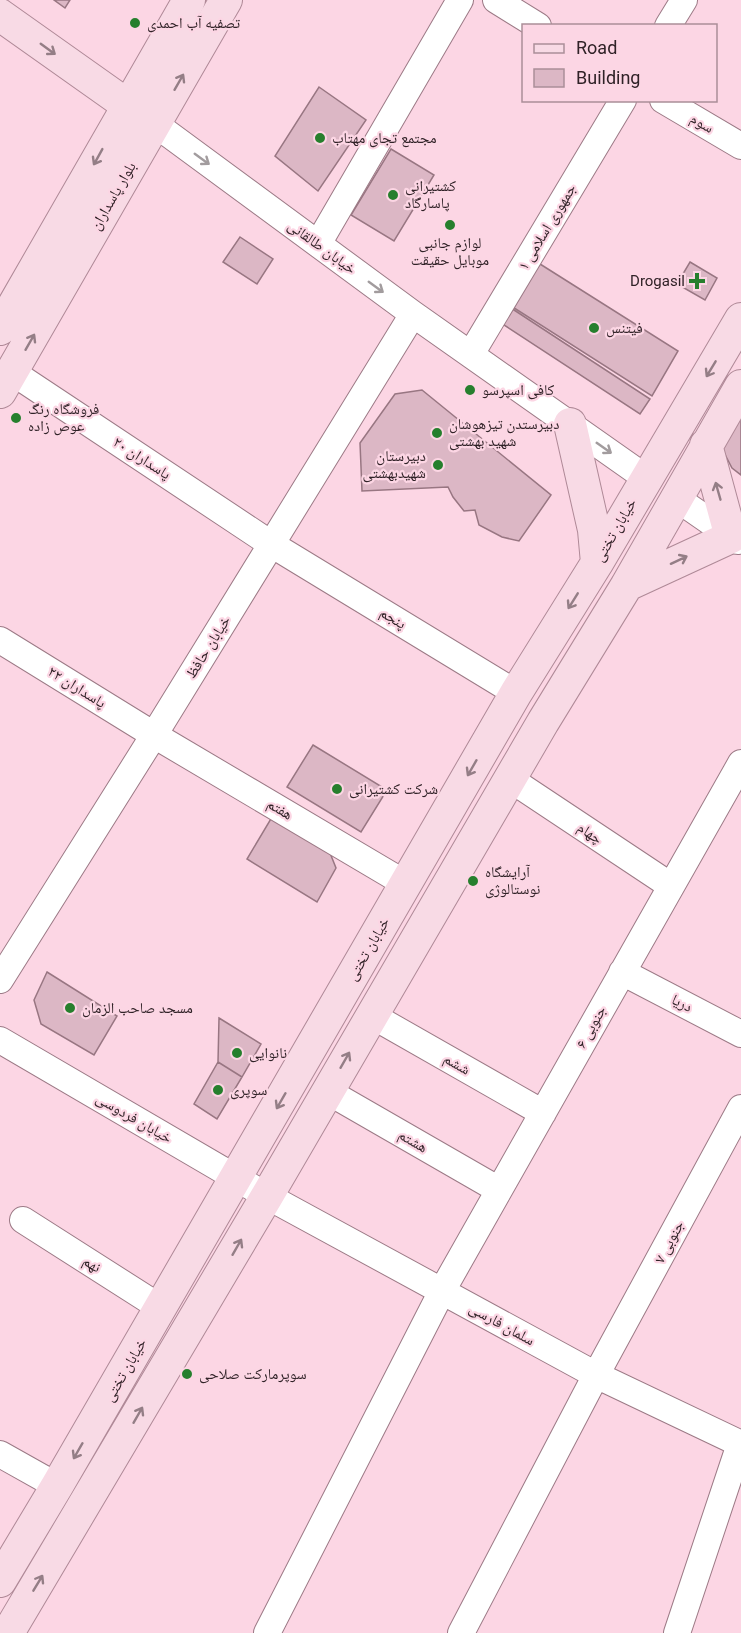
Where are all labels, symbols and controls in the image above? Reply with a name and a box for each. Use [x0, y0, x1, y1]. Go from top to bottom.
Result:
place label: تصفیه آب احمدی [147, 14, 241, 33]
marker: تصفیه آب احمدی [128, 16, 142, 30]
legend [522, 24, 717, 102]
text: Road [576, 37, 617, 58]
one-way arrow [39, 43, 55, 55]
text: Building [576, 67, 640, 88]
one-way arrow [173, 74, 185, 91]
street label: سوم [687, 109, 717, 138]
place label: مجتمع تجای مهتاب [332, 129, 437, 148]
marker: مجتمع تجای مهتاب [313, 131, 327, 145]
one-way arrow [92, 147, 103, 165]
one-way arrow [194, 152, 210, 165]
street label: بلوار پاسداران [86, 159, 141, 234]
place label: کشتیرانی پاسارگاد [405, 177, 456, 212]
street label: جمهوری اسلامی ۱ [514, 180, 581, 274]
marker: کشتیرانی پاسارگاد [386, 188, 400, 202]
street label: خیابان طالقانی [284, 216, 360, 279]
marker: لوازم جانبی موبایل حقیقت [443, 218, 457, 232]
place label: لوازم جانبی موبایل حقیقت [411, 234, 489, 270]
place label: Drogasil [630, 272, 685, 290]
marker: Drogasil [690, 274, 704, 288]
one-way arrow [368, 280, 384, 293]
place label: فیتنس [606, 319, 643, 338]
marker: فیتنس [587, 321, 601, 335]
one-way arrow [24, 334, 36, 351]
one-way arrow [705, 360, 717, 377]
place label: کافی اسپرسو [482, 381, 554, 400]
marker: کافی اسپرسو [463, 383, 477, 397]
place label: فروشگاه رنگ عوص زاده [28, 400, 99, 436]
marker: فروشگاه رنگ عوص زاده [9, 411, 23, 425]
place label: دبیرستدن تیزهوشان شهید بهشتی [449, 415, 559, 451]
marker: دبیرستدن تیزهوشان شهید بهشتی [430, 426, 444, 440]
street label: پاسداران ۲۰ [109, 433, 174, 484]
one-way arrow [595, 442, 611, 454]
place label: دبیرستان شهیدبهشتی [362, 447, 426, 483]
marker: دبیرستان شهیدبهشتی [431, 458, 445, 472]
one-way arrow [712, 482, 724, 501]
street label: خیابان تختی [590, 495, 641, 565]
one-way arrow [669, 554, 687, 566]
one-way arrow [567, 592, 579, 609]
street label: پنجم [376, 603, 409, 634]
street label: خیابان حافظ [182, 612, 235, 682]
street label: پاسداران ۲۲ [44, 662, 109, 713]
one-way arrow [466, 759, 478, 776]
place label: شرکت کشتیرانی [349, 780, 438, 799]
marker: شرکت کشتیرانی [330, 782, 344, 796]
street label: هفتم [263, 794, 296, 824]
street label: چهام [573, 818, 606, 849]
place label: آرایشگاه نوستالوژی [485, 863, 540, 899]
marker: آرایشگاه نوستالوژی [466, 874, 480, 888]
street label: خیابان تختی [343, 914, 394, 984]
street label: دریا [669, 990, 695, 1016]
place label: مسجد صاحب الزمان [82, 999, 193, 1018]
marker: مسجد صاحب الزمان [63, 1001, 77, 1015]
street label: ۶ جنوبی [572, 1002, 611, 1052]
place label: نانوایی [249, 1044, 287, 1063]
marker: نانوایی [230, 1046, 244, 1060]
street label: ششم [440, 1049, 474, 1080]
one-way arrow [339, 1052, 351, 1069]
place label: سوپری [230, 1081, 267, 1100]
marker: سوپری [211, 1083, 225, 1097]
street label: خیابان فردوسی [92, 1089, 176, 1148]
one-way arrow [274, 1092, 286, 1109]
street label: هشتم [395, 1125, 431, 1157]
street label: ۷ جنوبی [650, 1217, 689, 1267]
one-way arrow [231, 1239, 243, 1256]
street label: نهم [79, 1252, 104, 1277]
street label: سلمان فارسی [466, 1299, 538, 1350]
street label: خیابان تختی [100, 1335, 151, 1405]
place label: سوپرمارکت صلاحی [199, 1365, 307, 1384]
marker: سوپرمارکت صلاحی [180, 1367, 194, 1381]
one-way arrow [132, 1407, 144, 1424]
one-way arrow [71, 1442, 83, 1459]
one-way arrow [33, 1575, 45, 1592]

